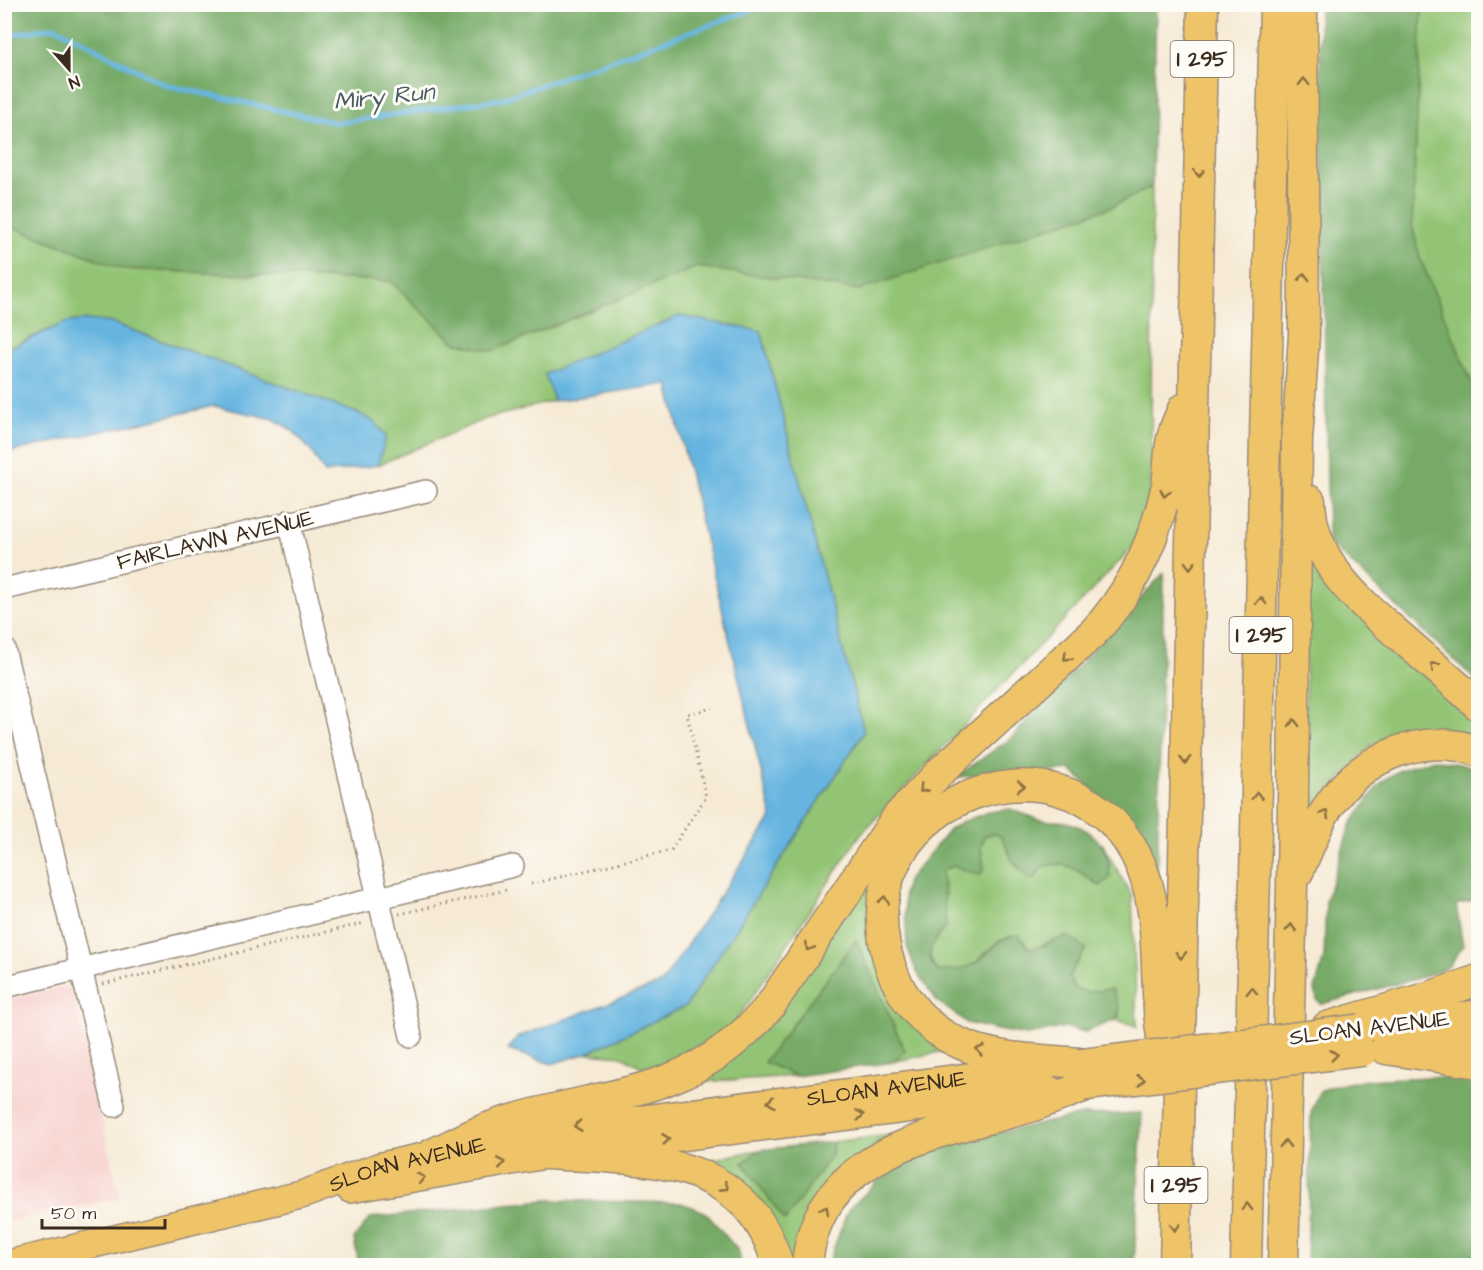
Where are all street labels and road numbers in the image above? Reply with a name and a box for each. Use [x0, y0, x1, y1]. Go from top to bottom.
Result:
road number: I 295 [1170, 41, 1234, 77]
street label: FAIRLAWN AVENUE [114, 503, 317, 578]
road number: I 295 [1230, 617, 1292, 653]
street label: SLOAN AVENUE [1287, 1003, 1451, 1054]
street label: SLOAN AVENUE [805, 1063, 968, 1115]
street label: SLOAN AVENUE [325, 1129, 488, 1201]
road number: I 295 [1144, 1167, 1208, 1203]

